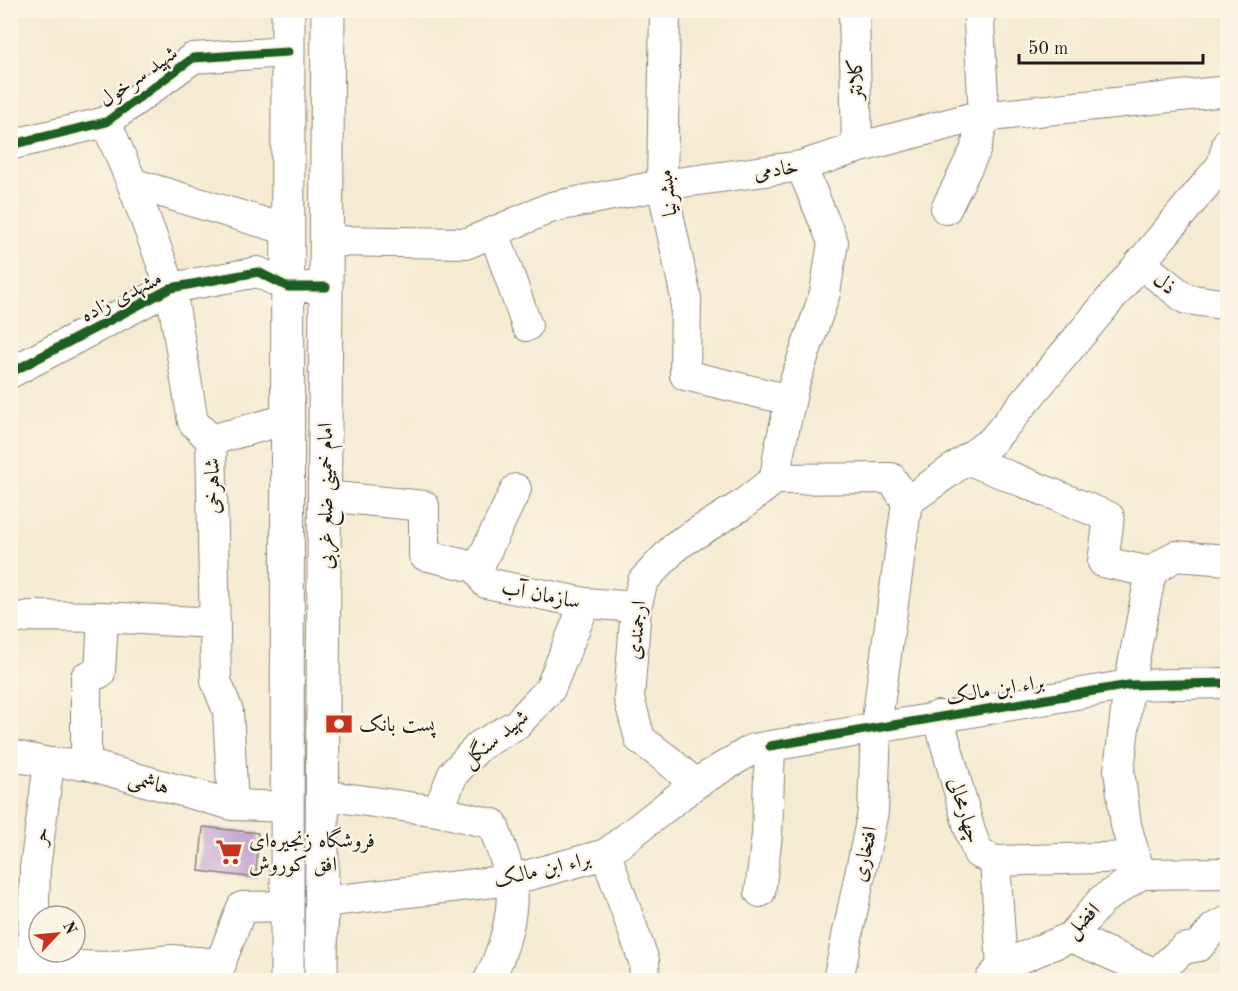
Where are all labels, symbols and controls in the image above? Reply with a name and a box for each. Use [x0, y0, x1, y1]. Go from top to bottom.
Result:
scale bar [1019, 27, 1204, 65]
text: 50 m [1028, 40, 1068, 58]
street label: شهید سرخول [96, 43, 183, 113]
street label: کلانتر [845, 58, 867, 102]
street label: خادمی [752, 157, 800, 184]
street label: مبشرنیا [655, 168, 684, 217]
street label: مشهدی زاده [78, 268, 166, 328]
street label: ذل [1149, 269, 1179, 299]
street label: امام خمینی ضلع غربی [316, 423, 344, 569]
street label: شاهرخی [203, 458, 225, 514]
street label: سازمان آب [499, 574, 583, 614]
street label: ارجمندی [624, 600, 651, 661]
street label: براء ابن مالک [944, 670, 1046, 709]
street label: شهید سنگل [456, 703, 535, 774]
bank icon: پست بانک [324, 709, 354, 739]
place label: پست بانک [359, 713, 436, 738]
street label: هاشمی [125, 768, 171, 801]
street label: چهارمحالی [942, 775, 984, 846]
street label: افتخاری [849, 825, 882, 884]
street label: حر [30, 826, 54, 849]
place label: فروشگاه زنجیره‌ای افق کوروش [249, 827, 375, 877]
supermarket icon: فروشگاه زنجیره‌ای افق کوروش [214, 837, 244, 867]
street label: براء ابن مالک [491, 847, 593, 892]
street label: افضل [1062, 900, 1107, 945]
north arrow [27, 904, 87, 964]
text: N [59, 919, 79, 938]

